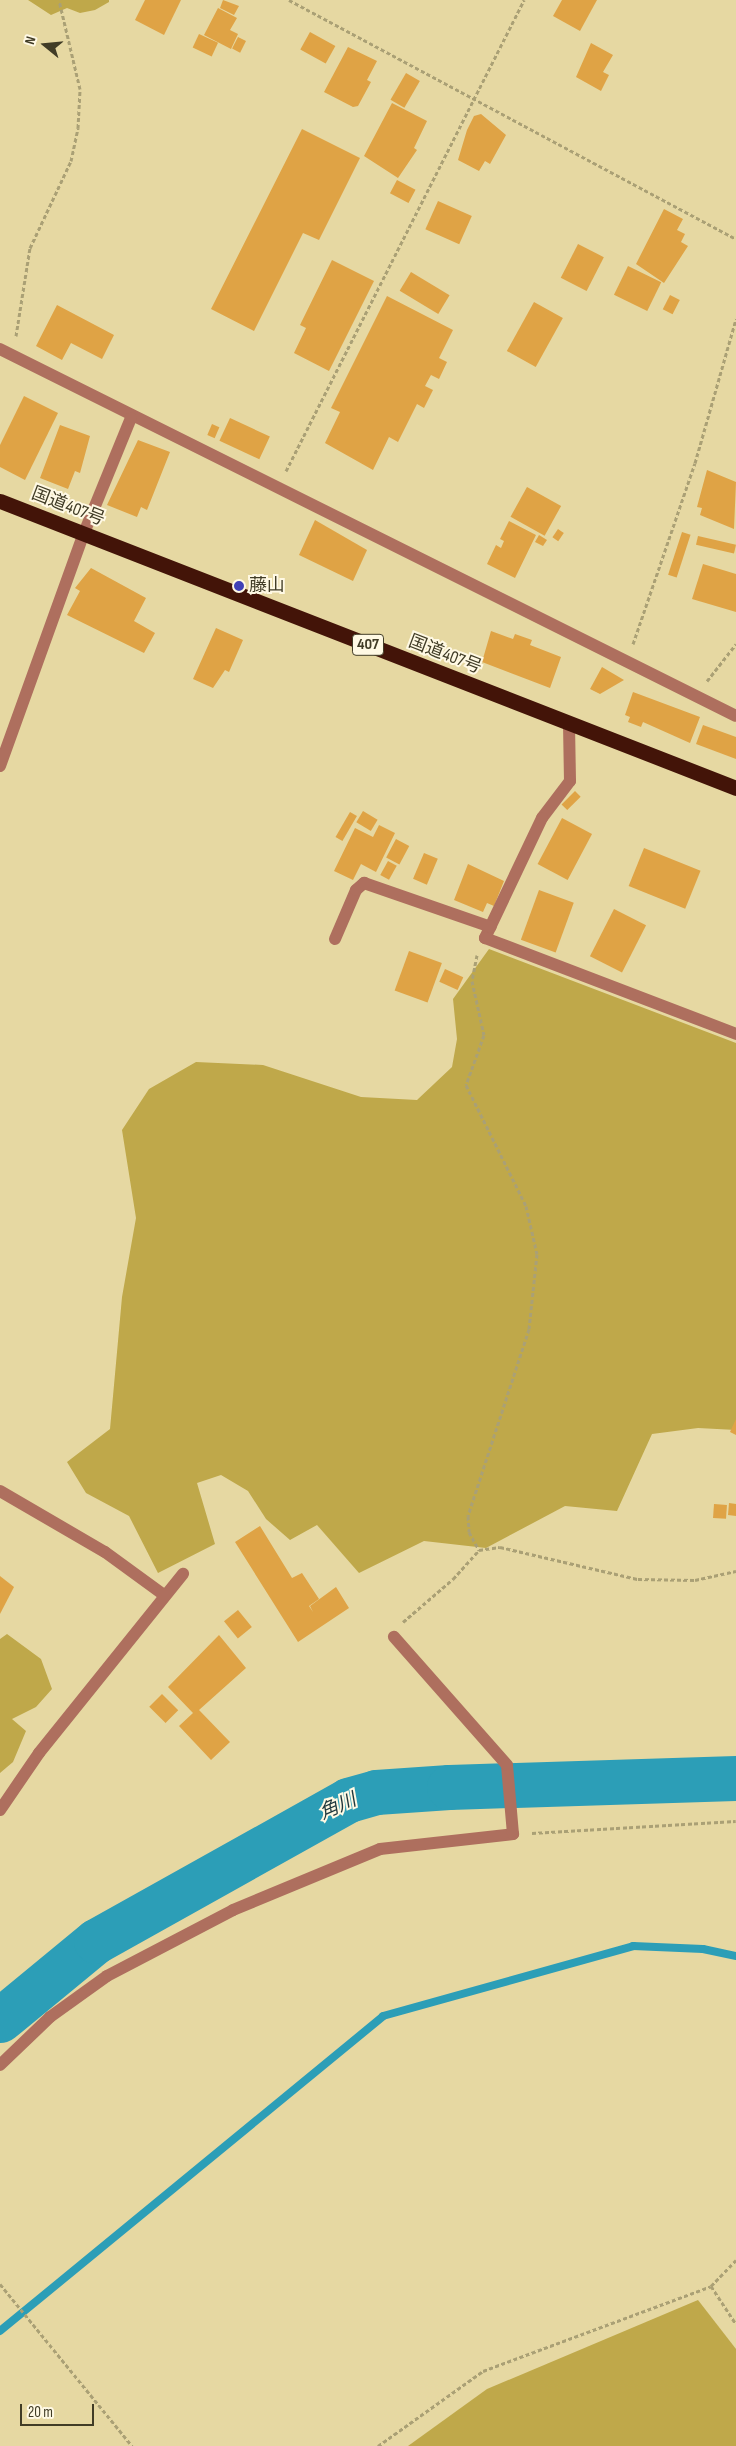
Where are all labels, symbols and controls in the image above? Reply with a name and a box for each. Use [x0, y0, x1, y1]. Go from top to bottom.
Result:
north arrow [20, 20, 70, 70]
text: N [21, 34, 39, 47]
street label: 国道407号 [28, 483, 108, 531]
place label: 藤山 [249, 575, 285, 597]
marker: 藤山 [233, 580, 245, 592]
street label: 国道407号 [405, 631, 485, 679]
road number: 407 [352, 632, 384, 658]
water label: 角川 [316, 1789, 360, 1825]
scale bar [22, 2394, 96, 2426]
text: 20 m [28, 2403, 53, 2422]

